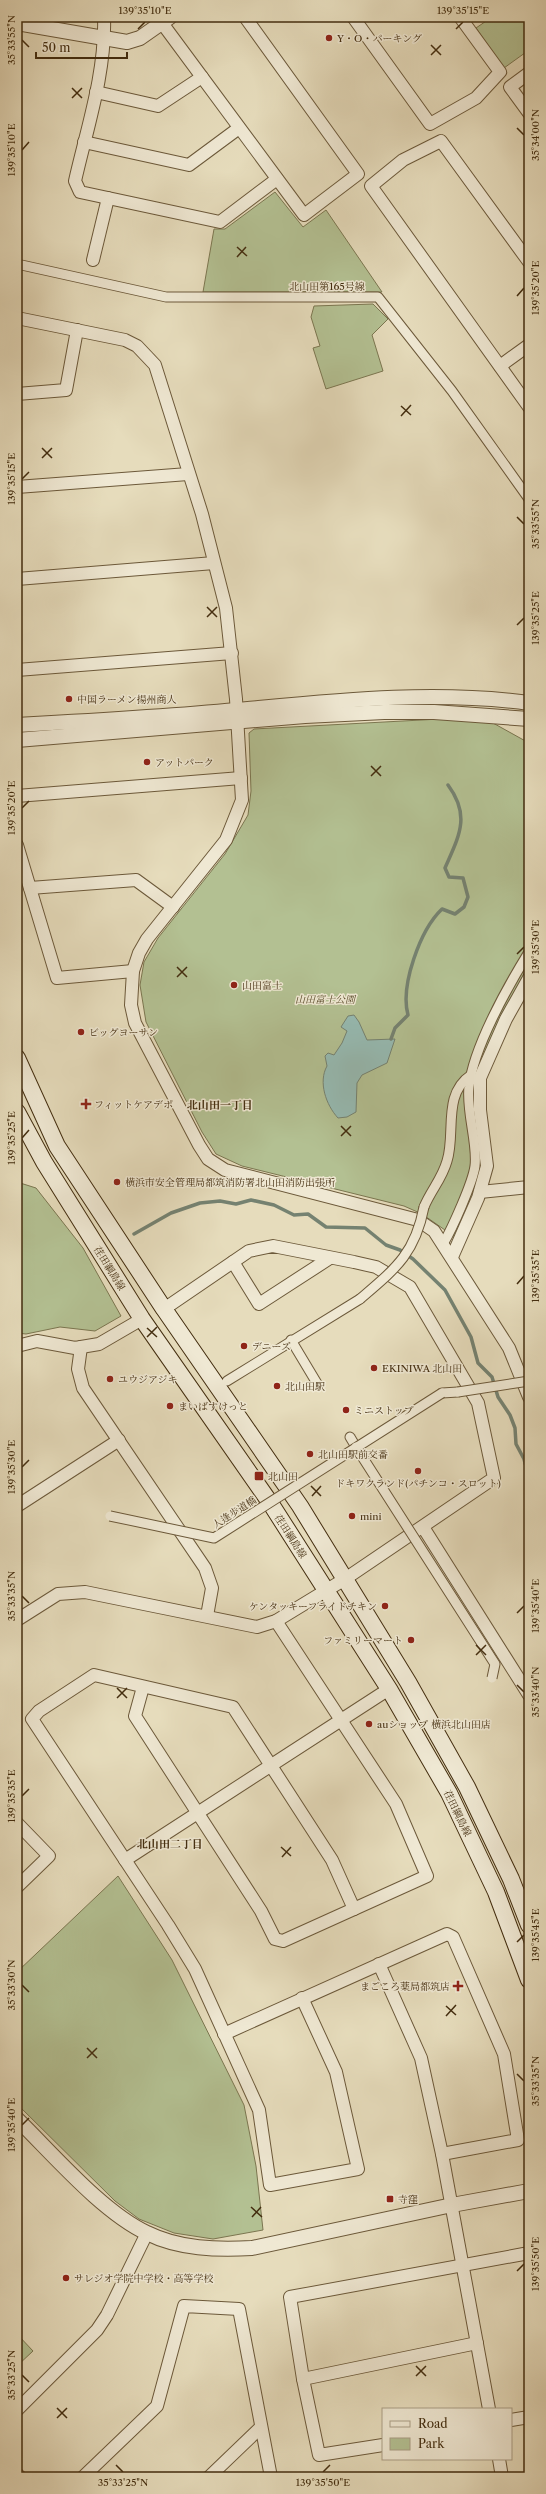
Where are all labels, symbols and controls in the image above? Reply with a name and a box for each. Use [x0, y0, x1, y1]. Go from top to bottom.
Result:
text: 139°35'10"E [118, 4, 172, 17]
text: 139°35'15"E [437, 4, 489, 17]
text: 35°33'55"N [5, 15, 18, 65]
place label: Y・O・パーキング [336, 32, 422, 45]
marker: Y・O・パーキング [324, 33, 334, 43]
scale bar [36, 34, 127, 60]
text: 50 m [42, 40, 71, 55]
text: 35°34'00"N [529, 109, 542, 161]
text: 139°35'10"E [5, 123, 18, 177]
text: 139°35'20"E [529, 261, 542, 315]
street label: 北山田第165号線 [289, 280, 365, 293]
text: 139°35'15"E [5, 453, 18, 505]
text: 35°33'55"N [529, 499, 542, 549]
text: 139°35'25"E [529, 591, 542, 645]
place label: 中国ラーメン揚州商人 [77, 693, 177, 706]
marker: 中国ラーメン揚州商人 [64, 694, 74, 704]
place label: アットパーク [155, 756, 214, 769]
marker: アットパーク [142, 757, 152, 767]
text: 139°35'20"E [5, 781, 18, 835]
text: 139°35'30"E [529, 920, 542, 974]
place label: 山田富士 [242, 979, 282, 992]
marker: 山田富士 [229, 980, 239, 990]
park label: 山田富士公園 [295, 993, 357, 1006]
place label: ビッグヨーサン [89, 1026, 158, 1039]
marker: ビッグヨーサン [76, 1027, 86, 1037]
place label: フィットケアデポ [94, 1098, 173, 1111]
district label: 北山田一丁目 [187, 1098, 253, 1112]
marker: フィットケアデポ [81, 1099, 91, 1109]
text: 139°35'25"E [5, 1111, 18, 1165]
place label: 横浜市安全管理局都筑消防署北山田消防出張所 [125, 1176, 335, 1189]
marker: 横浜市安全管理局都筑消防署北山田消防出張所 [112, 1177, 122, 1187]
street label: 荏田綱島線 [91, 1244, 128, 1293]
text: 139°35'35"E [529, 1249, 542, 1303]
place label: デニーズ [252, 1340, 291, 1353]
marker: デニーズ [239, 1341, 249, 1351]
place label: EKINIWA 北山田 [382, 1362, 462, 1375]
marker: EKINIWA 北山田 [369, 1363, 379, 1373]
place label: ユウジアジキ [118, 1373, 178, 1386]
marker: ユウジアジキ [105, 1374, 115, 1384]
place label: 北山田駅 [285, 1380, 325, 1393]
marker: 北山田駅 [272, 1381, 282, 1391]
place label: まいばすけっと [178, 1400, 248, 1413]
marker: まいばすけっと [165, 1401, 175, 1411]
place label: ミニストップ [354, 1404, 414, 1417]
marker: ミニストップ [341, 1405, 351, 1415]
text: 139°35'30"E [5, 1440, 18, 1494]
place label: 北山田駅前交番 [318, 1448, 388, 1461]
marker: 北山田駅前交番 [305, 1449, 315, 1459]
marker: ドキワクランド(パチンコ・スロット) [413, 1466, 423, 1476]
marker: 北山田 [253, 1470, 265, 1482]
place label: 北山田 [268, 1470, 298, 1483]
place label: ドキワクランド(パチンコ・スロット) [335, 1477, 501, 1490]
street label: 人逢歩道橋 [210, 1493, 259, 1531]
place label: mini [360, 1510, 382, 1523]
marker: mini [347, 1511, 357, 1521]
street label: 荏田綱島線 [272, 1512, 310, 1561]
text: 35°33'35"N [5, 1571, 18, 1621]
text: 139°35'40"E [529, 1579, 542, 1633]
place label: ケンタッキーフライドチキン [249, 1600, 377, 1613]
marker: ケンタッキーフライドチキン [380, 1601, 390, 1611]
place label: ファミリーマート [323, 1634, 403, 1647]
marker: ファミリーマート [406, 1635, 416, 1645]
text: 35°33'40"N [529, 1667, 542, 1718]
place label: auショップ 横浜北山田店 [377, 1718, 491, 1731]
marker: auショップ 横浜北山田店 [364, 1719, 374, 1729]
text: 139°35'35"E [5, 1769, 18, 1823]
street label: 荏田綱島線 [441, 1788, 474, 1839]
district label: 北山田二丁目 [137, 1837, 203, 1851]
text: 139°35'45"E [529, 1908, 542, 1962]
text: 35°33'30"N [5, 1959, 18, 2011]
place label: まごころ薬局都筑店 [360, 1980, 450, 1993]
marker: まごころ薬局都筑店 [453, 1981, 463, 1991]
text: 35°33'35"N [529, 2056, 542, 2106]
text: 139°35'40"E [5, 2098, 18, 2152]
place label: 寺窪 [398, 2193, 418, 2206]
marker: 寺窪 [385, 2194, 395, 2204]
text: 139°35'50"E [529, 2237, 542, 2291]
place label: サレジオ学院中学校・高等学校 [74, 2272, 214, 2285]
marker: サレジオ学院中学校・高等学校 [61, 2273, 71, 2283]
text: 35°33'25"N [5, 2350, 18, 2400]
legend [382, 2408, 512, 2460]
text: Road [418, 2416, 448, 2431]
text: Park [418, 2436, 445, 2451]
text: 35°33'25"N [98, 2476, 148, 2489]
text: 139°35'50"E [296, 2476, 350, 2489]

